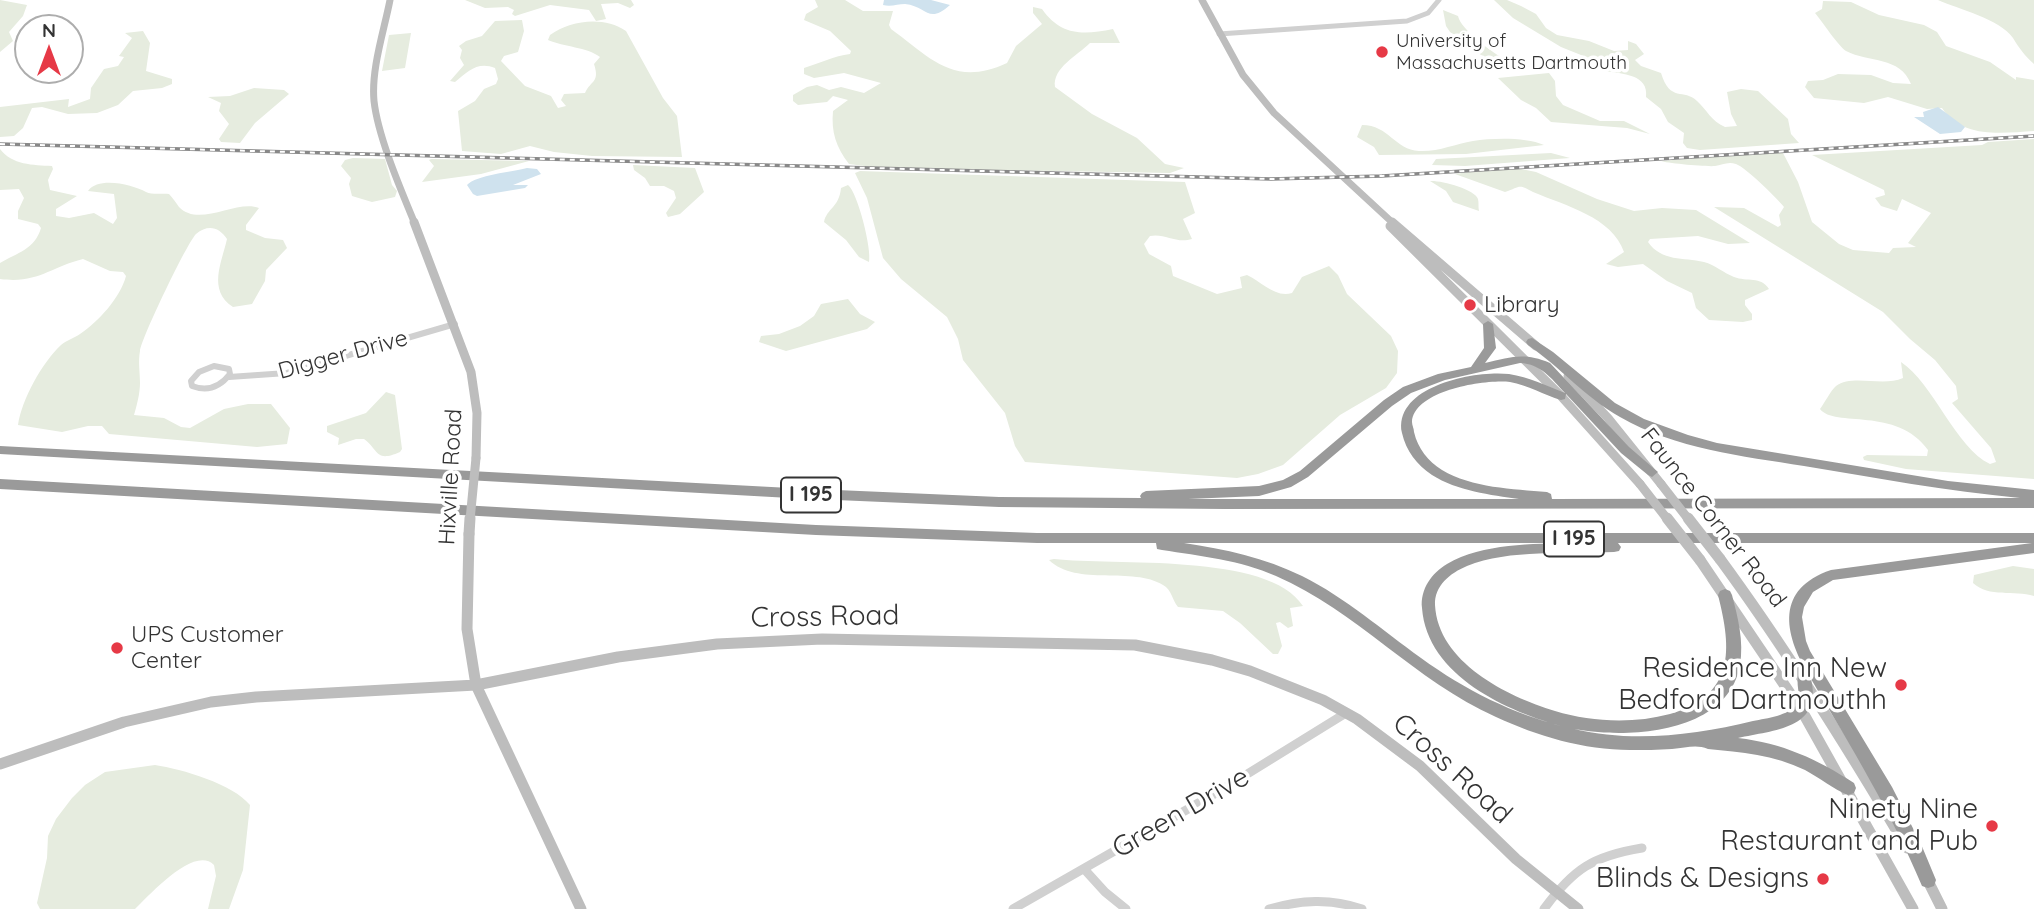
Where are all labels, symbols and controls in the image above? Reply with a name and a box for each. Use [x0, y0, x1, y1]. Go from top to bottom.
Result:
north arrow [14, 14, 84, 84]
text: N [42, 18, 56, 42]
place label: University of Massachusetts Dartmouth [1396, 30, 1627, 74]
marker: University of Massachusetts Dartmouth [1374, 44, 1390, 60]
place label: Library [1484, 291, 1560, 319]
marker: Library [1462, 297, 1478, 313]
street label: Digger Drive [275, 324, 411, 386]
street label: Hixville Road [434, 408, 468, 546]
street label: Faunce Corner Road [1634, 423, 1792, 613]
road number: I 195 [781, 477, 841, 512]
road number: I 195 [1544, 522, 1604, 556]
street label: Cross Road [750, 599, 900, 635]
place label: UPS Customer Center [131, 621, 284, 675]
marker: UPS Customer Center [109, 640, 125, 656]
place label: Residence Inn New Bedford Dartmouthh [1618, 652, 1887, 718]
marker: Residence Inn New Bedford Dartmouthh [1893, 677, 1909, 693]
street label: Cross Road [1385, 707, 1519, 831]
street label: Green Drive [1107, 760, 1255, 866]
place label: Ninety Nine Restaurant and Pub [1720, 793, 1978, 859]
marker: Ninety Nine Restaurant and Pub [1984, 818, 2000, 834]
place label: Blinds & Designs [1596, 862, 1809, 896]
marker: Blinds & Designs [1815, 871, 1831, 887]

